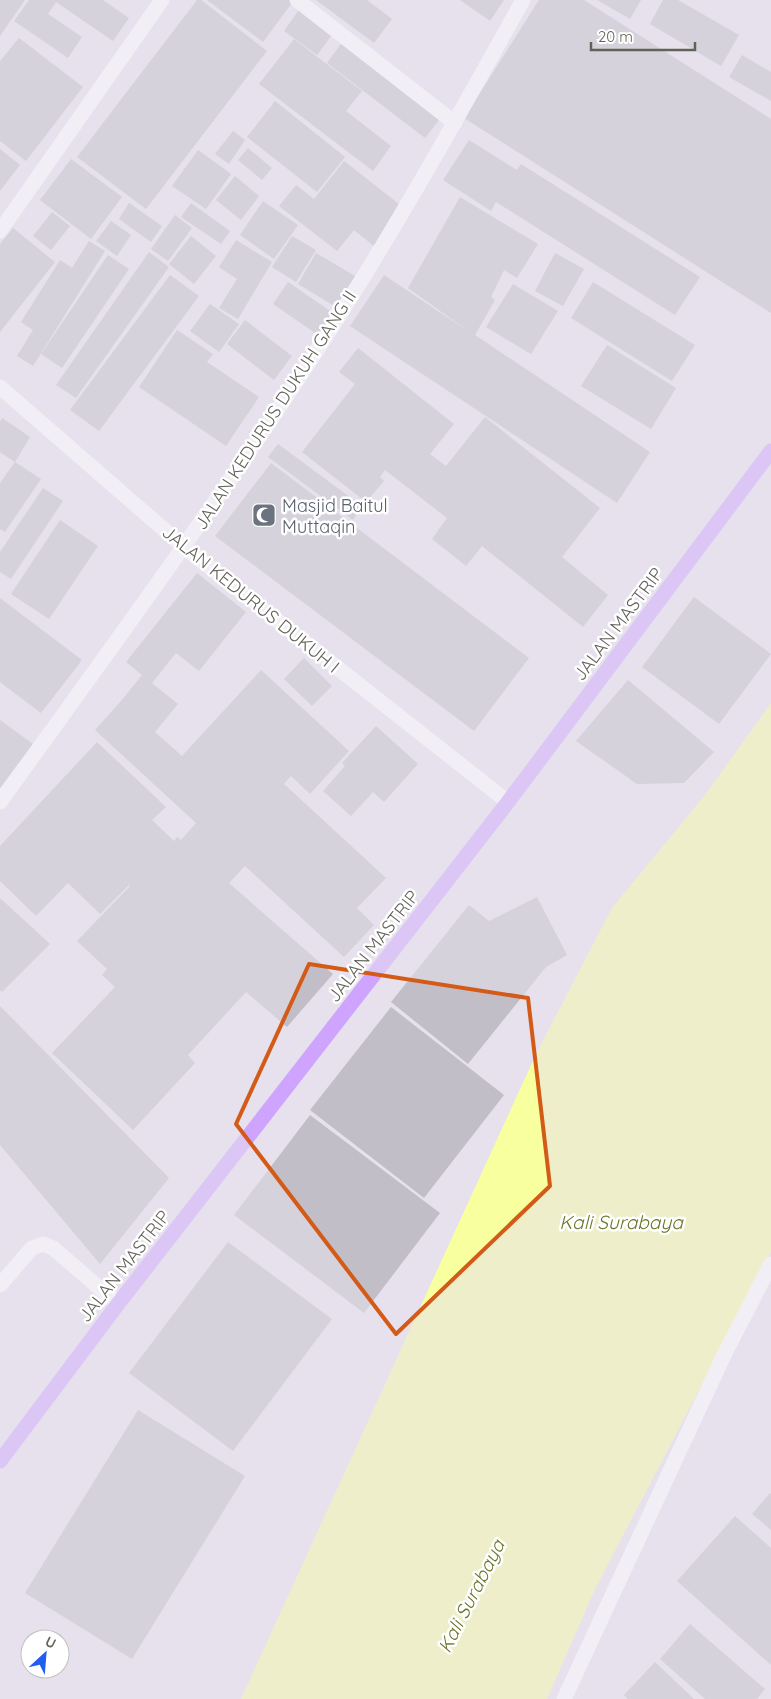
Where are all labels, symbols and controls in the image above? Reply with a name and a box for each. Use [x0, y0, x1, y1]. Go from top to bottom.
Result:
scale bar [591, 20, 695, 52]
text: 20 m [598, 27, 633, 46]
street label: JALAN KEDURUS DUKUH GANG II [189, 286, 361, 534]
place label: Masjid Baitul Muttaqin [282, 494, 388, 538]
mosque icon: Masjid Baitul Muttaqin [251, 502, 277, 528]
street label: JALAN KEDURUS DUKUH I [158, 520, 344, 678]
street label: JALAN MASTRIP [568, 563, 668, 685]
street label: JALAN MASTRIP [322, 885, 424, 1007]
street label: JALAN MASTRIP [73, 1205, 175, 1327]
water label: Kali Surabaya [559, 1210, 684, 1234]
water label: Kali Surabaya [432, 1534, 510, 1656]
north arrow [20, 1629, 70, 1679]
text: U [42, 1632, 59, 1653]

